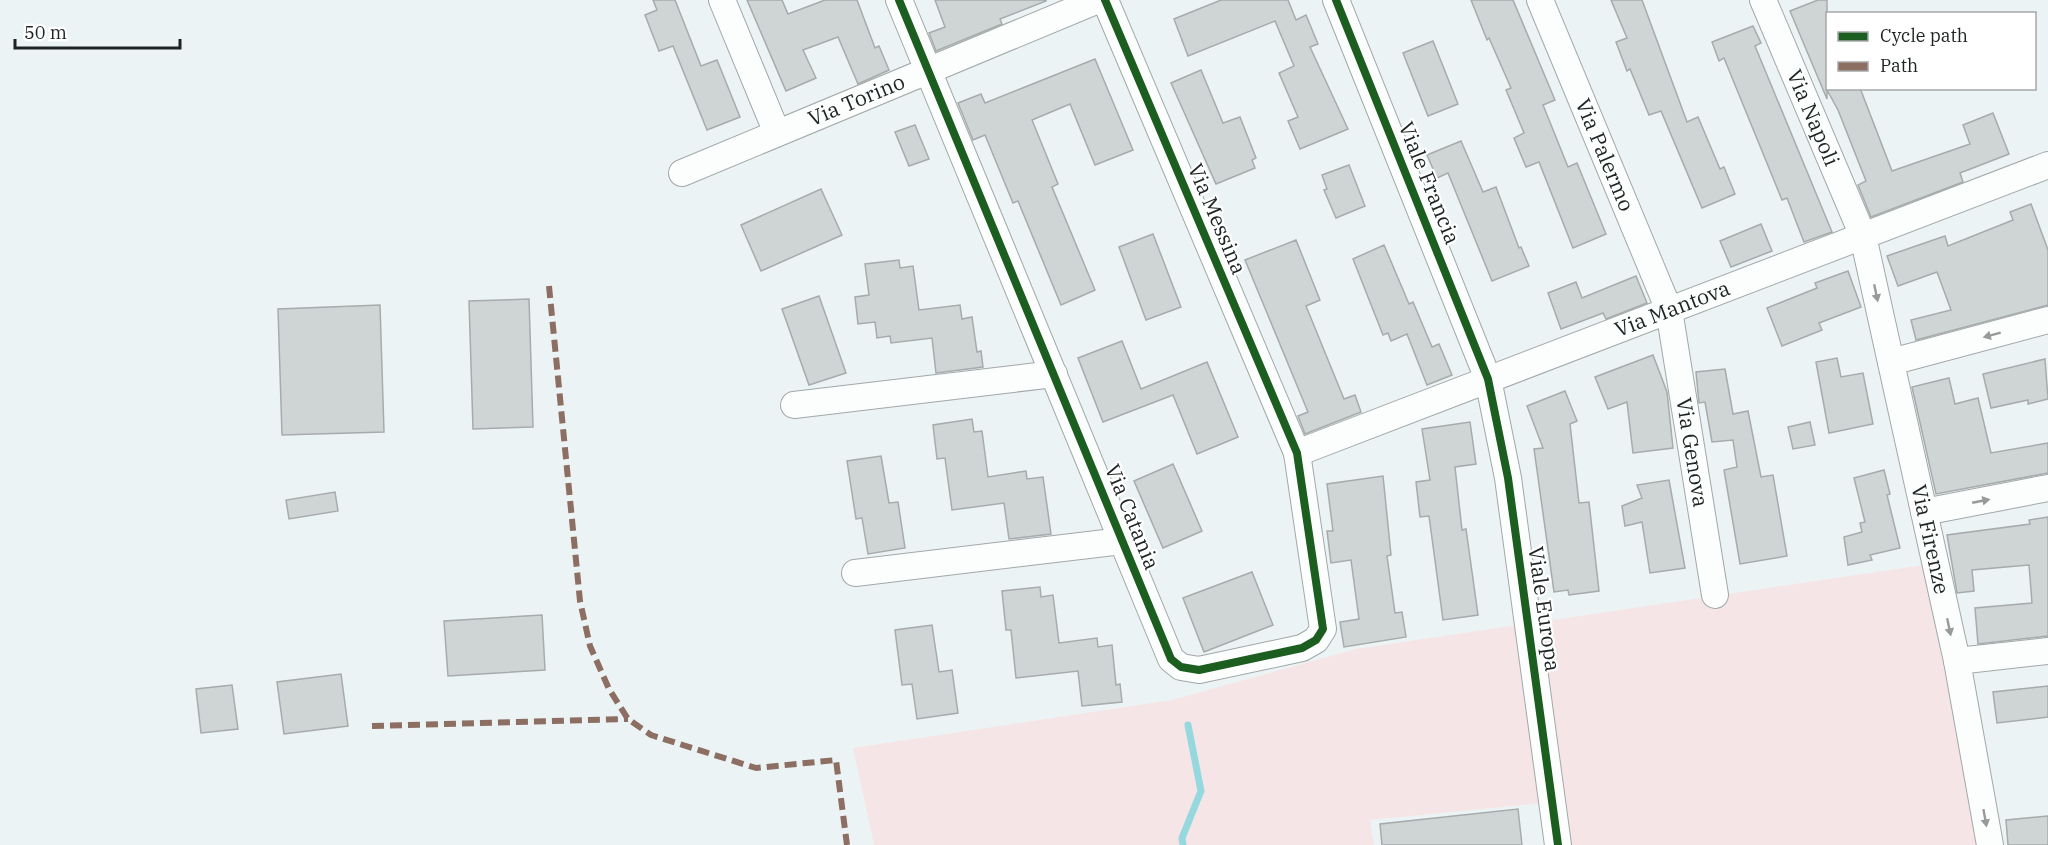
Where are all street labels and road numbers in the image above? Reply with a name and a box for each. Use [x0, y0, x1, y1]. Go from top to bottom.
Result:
street label: Via Napoli [1781, 65, 1847, 170]
street label: Via Torino [804, 67, 909, 132]
street label: Via Palermo [1570, 94, 1641, 215]
street label: Viale Francia [1393, 117, 1467, 248]
street label: Via Messina [1182, 159, 1254, 278]
street label: Via Mantova [1610, 273, 1734, 343]
street label: Via Genova [1670, 396, 1716, 509]
street label: Via Catania [1099, 460, 1167, 574]
street label: Via Firenze [1905, 482, 1957, 597]
street label: Viale Europa [1522, 544, 1568, 673]

